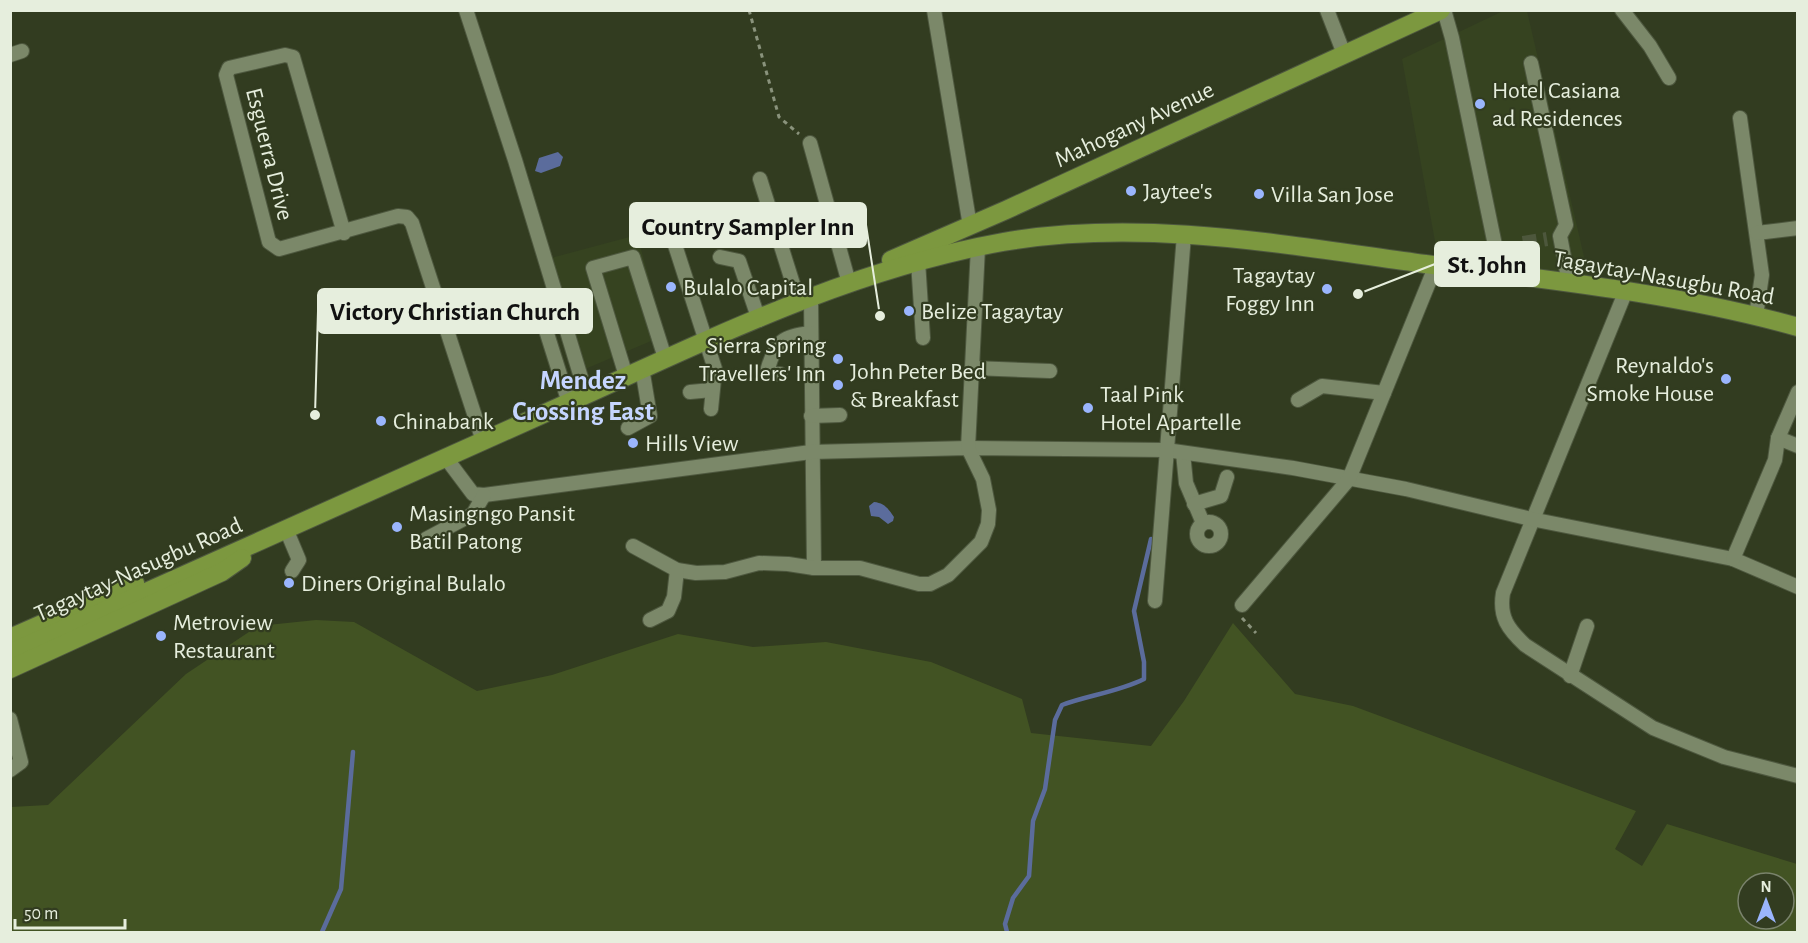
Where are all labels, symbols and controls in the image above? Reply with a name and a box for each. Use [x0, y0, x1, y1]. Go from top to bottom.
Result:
street label: Mahogany Avenue [1051, 78, 1218, 172]
place label: Hotel Casiana ad Residences [1492, 79, 1623, 131]
street label: Esguerra Drive [241, 86, 297, 223]
marker: Hotel Casiana ad Residences [1473, 97, 1487, 111]
place label: Jaytee's [1143, 180, 1213, 204]
place label: Villa San Jose [1271, 183, 1394, 207]
marker: Jaytee's [1124, 184, 1138, 198]
marker: Villa San Jose [1252, 187, 1266, 201]
callout: Country Sampler Inn [630, 203, 866, 247]
text: Country Sampler Inn [642, 214, 854, 240]
callout: St. John [1435, 242, 1539, 286]
street label: Tagaytay-Nasugbu Road [1551, 247, 1776, 309]
text: St. John [1447, 252, 1527, 278]
place label: Tagaytay Foggy Inn [1225, 264, 1315, 316]
place label: Bulalo Capital [683, 276, 813, 300]
marker: Bulalo Capital [664, 280, 678, 294]
marker: Tagaytay Foggy Inn [1320, 282, 1334, 296]
callout: Victory Christian Church [318, 289, 592, 333]
text: Victory Christian Church [330, 299, 580, 325]
place label: Belize Tagaytay [921, 300, 1063, 324]
marker: Belize Tagaytay [902, 304, 916, 318]
place label: Sierra Spring Travellers' Inn [698, 334, 826, 386]
marker: Sierra Spring Travellers' Inn [831, 352, 845, 366]
place label: Reynaldo's Smoke House [1586, 354, 1714, 406]
place label: John Peter Bed & Breakfast [850, 360, 986, 412]
district label: Mendez Crossing East [512, 367, 654, 425]
marker: Reynaldo's Smoke House [1719, 372, 1733, 386]
marker: John Peter Bed & Breakfast [831, 378, 845, 392]
place label: Taal Pink Hotel Apartelle [1100, 383, 1242, 435]
marker: Taal Pink Hotel Apartelle [1081, 401, 1095, 415]
place label: Chinabank [393, 410, 494, 434]
marker: Chinabank [374, 414, 388, 428]
place label: Hills View [645, 432, 739, 456]
marker: Hills View [626, 436, 640, 450]
place label: Masingngo Pansit Batil Patong [409, 502, 575, 554]
street label: Tagaytay-Nasugbu Road [31, 513, 246, 627]
marker: Masingngo Pansit Batil Patong [390, 520, 404, 534]
place label: Diners Original Bulalo [301, 572, 506, 596]
marker: Diners Original Bulalo [282, 576, 296, 590]
place label: Metroview Restaurant [173, 611, 275, 663]
marker: Metroview Restaurant [154, 629, 168, 643]
north arrow [1736, 871, 1796, 931]
text: N [1760, 879, 1772, 895]
scale bar [15, 892, 124, 930]
text: 50 m [24, 905, 58, 923]

